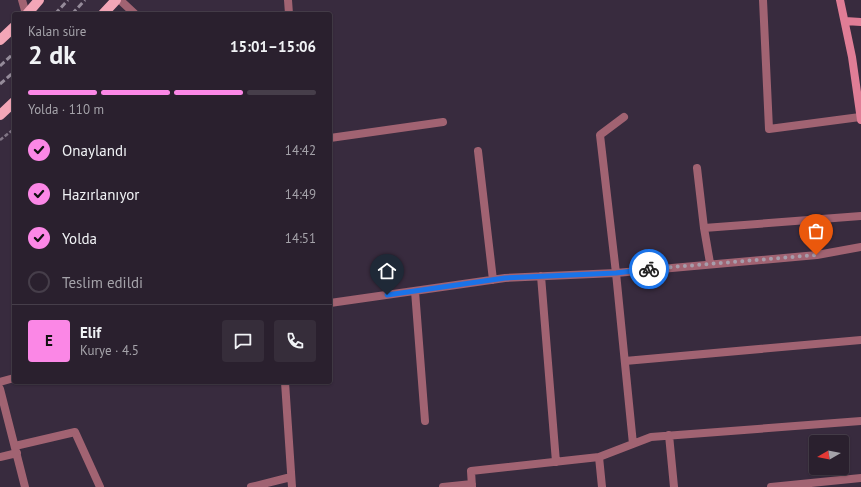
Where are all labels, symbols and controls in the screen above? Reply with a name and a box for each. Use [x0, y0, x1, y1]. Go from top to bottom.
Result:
text: Kalan süre [28, 23, 86, 40]
text: 15:01–15:06 [230, 37, 316, 56]
text: 2 dk [28, 38, 76, 71]
text: Yolda · 110 m [28, 101, 104, 118]
icon: check [28, 139, 50, 161]
text: Onaylandı [62, 141, 127, 160]
text: 14:42 [285, 142, 316, 159]
icon: check [28, 183, 50, 205]
text: Hazırlanıyor [62, 185, 139, 204]
text: 14:49 [285, 186, 316, 203]
pin [799, 214, 833, 255]
icon: bag [805, 220, 827, 242]
icon: check [28, 227, 50, 249]
text: Yolda [62, 229, 97, 248]
text: 14:51 [285, 230, 316, 247]
courier [629, 249, 669, 289]
pin [370, 254, 404, 295]
icon: bike [638, 258, 660, 280]
icon: home [376, 260, 398, 282]
text: Teslim edildi [62, 273, 143, 292]
button: chat [222, 320, 264, 362]
button: phone [274, 320, 316, 362]
text: Elif [80, 323, 101, 342]
text: E [45, 331, 53, 350]
text: Kurye · 4.5 [80, 342, 139, 359]
north arrow [809, 435, 849, 475]
map controls [809, 435, 849, 475]

